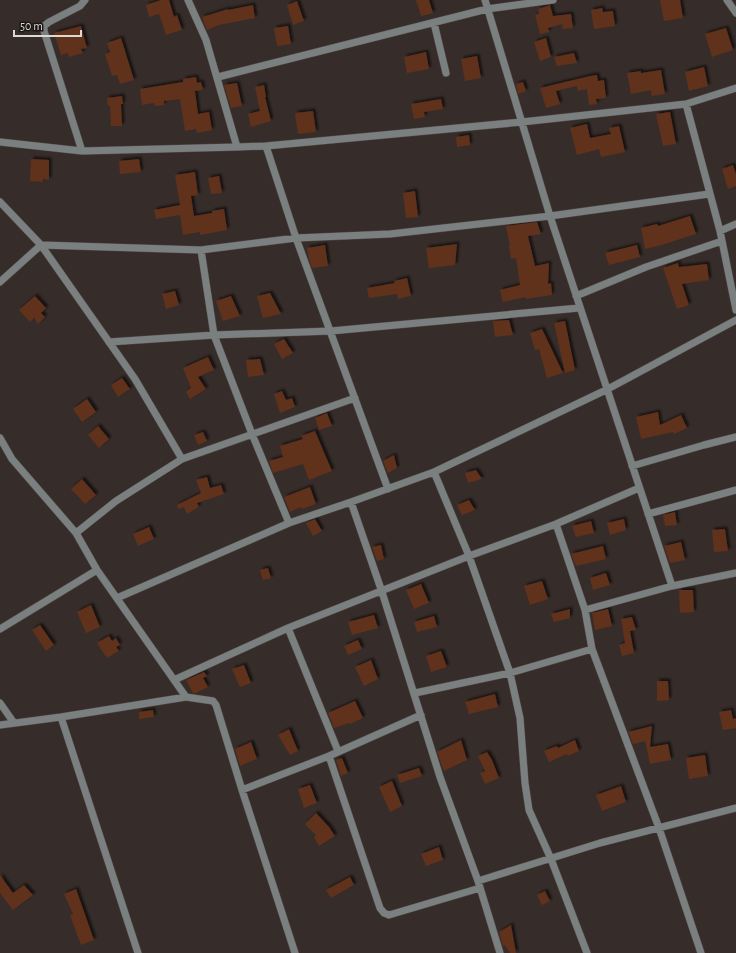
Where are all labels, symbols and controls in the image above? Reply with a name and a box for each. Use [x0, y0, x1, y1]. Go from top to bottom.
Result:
scale bar [14, 12, 81, 38]
text: 50 m [20, 20, 43, 32]

